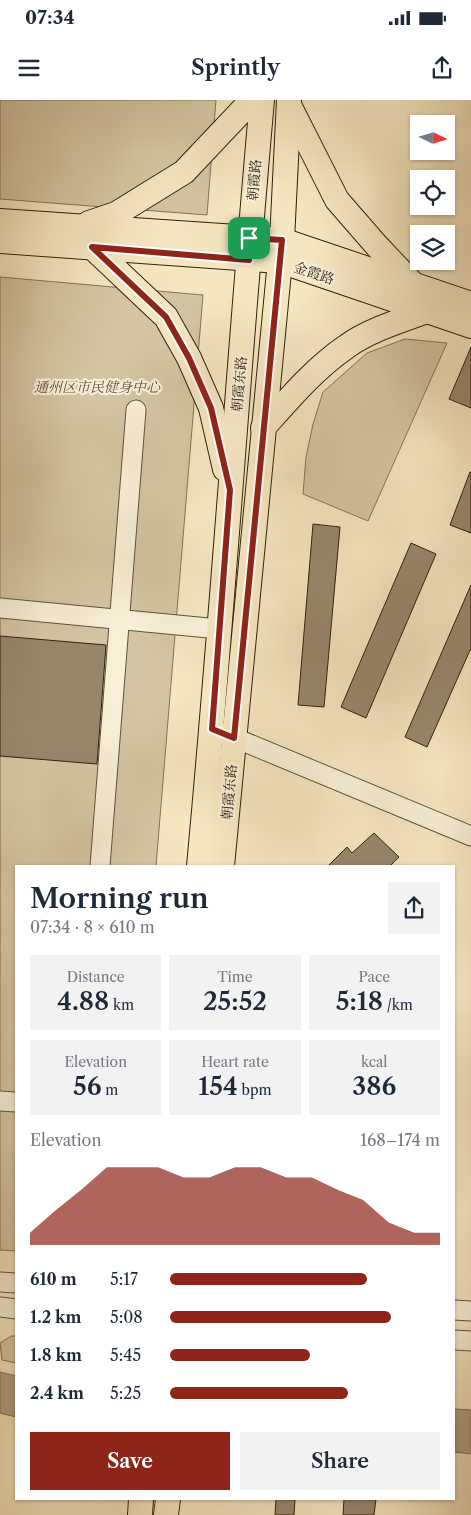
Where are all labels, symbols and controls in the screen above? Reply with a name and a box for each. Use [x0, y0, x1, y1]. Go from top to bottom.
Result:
text: 07:34 [25, 6, 75, 29]
icon: menu [15, 54, 43, 82]
text: Sprintly [191, 54, 280, 81]
icon: share [428, 54, 456, 82]
north arrow [410, 115, 455, 160]
map controls [410, 115, 455, 270]
street label: 朝霞路 [243, 158, 265, 202]
button: locate [410, 170, 455, 215]
pin [228, 217, 270, 259]
icon: arrive [235, 224, 263, 252]
button: layers [410, 225, 455, 270]
street label: 金霞路 [291, 258, 337, 288]
street label: 朝霞东路 [228, 355, 250, 413]
park label: 通州区市民健身中心 [34, 378, 161, 396]
street label: 朝霞东路 [218, 763, 240, 821]
text: Morning run [30, 881, 209, 915]
button: share [388, 882, 440, 934]
text: 07:34 · 8 × 610 m [30, 917, 155, 937]
text: Distance [67, 968, 125, 986]
text: Time [217, 968, 253, 986]
text: Pace [359, 968, 390, 986]
text: 4.88 [57, 986, 109, 1017]
text: 25:52 [203, 986, 267, 1017]
text: 5:18 [336, 986, 383, 1017]
text: km [109, 996, 134, 1014]
text: /km [383, 996, 413, 1014]
text: Elevation [64, 1053, 127, 1071]
text: Heart rate [201, 1053, 269, 1071]
text: kcal [361, 1053, 388, 1071]
text: 56 [73, 1071, 102, 1102]
text: 154 [198, 1071, 238, 1102]
text: 386 [352, 1071, 396, 1102]
text: m [102, 1081, 118, 1099]
text: bpm [238, 1081, 272, 1099]
text: Elevation [30, 1130, 101, 1150]
text: 168–174 m [360, 1130, 440, 1150]
text: 610 m [30, 1269, 77, 1289]
text: 5:17 [110, 1269, 138, 1289]
text: 1.2 km [30, 1307, 82, 1327]
text: 5:08 [110, 1307, 143, 1327]
text: 1.8 km [30, 1345, 82, 1365]
text: 5:45 [110, 1345, 141, 1365]
text: 2.4 km [30, 1383, 84, 1403]
text: 5:25 [110, 1383, 141, 1403]
button: Save [30, 1432, 230, 1490]
button: Share [240, 1432, 440, 1490]

